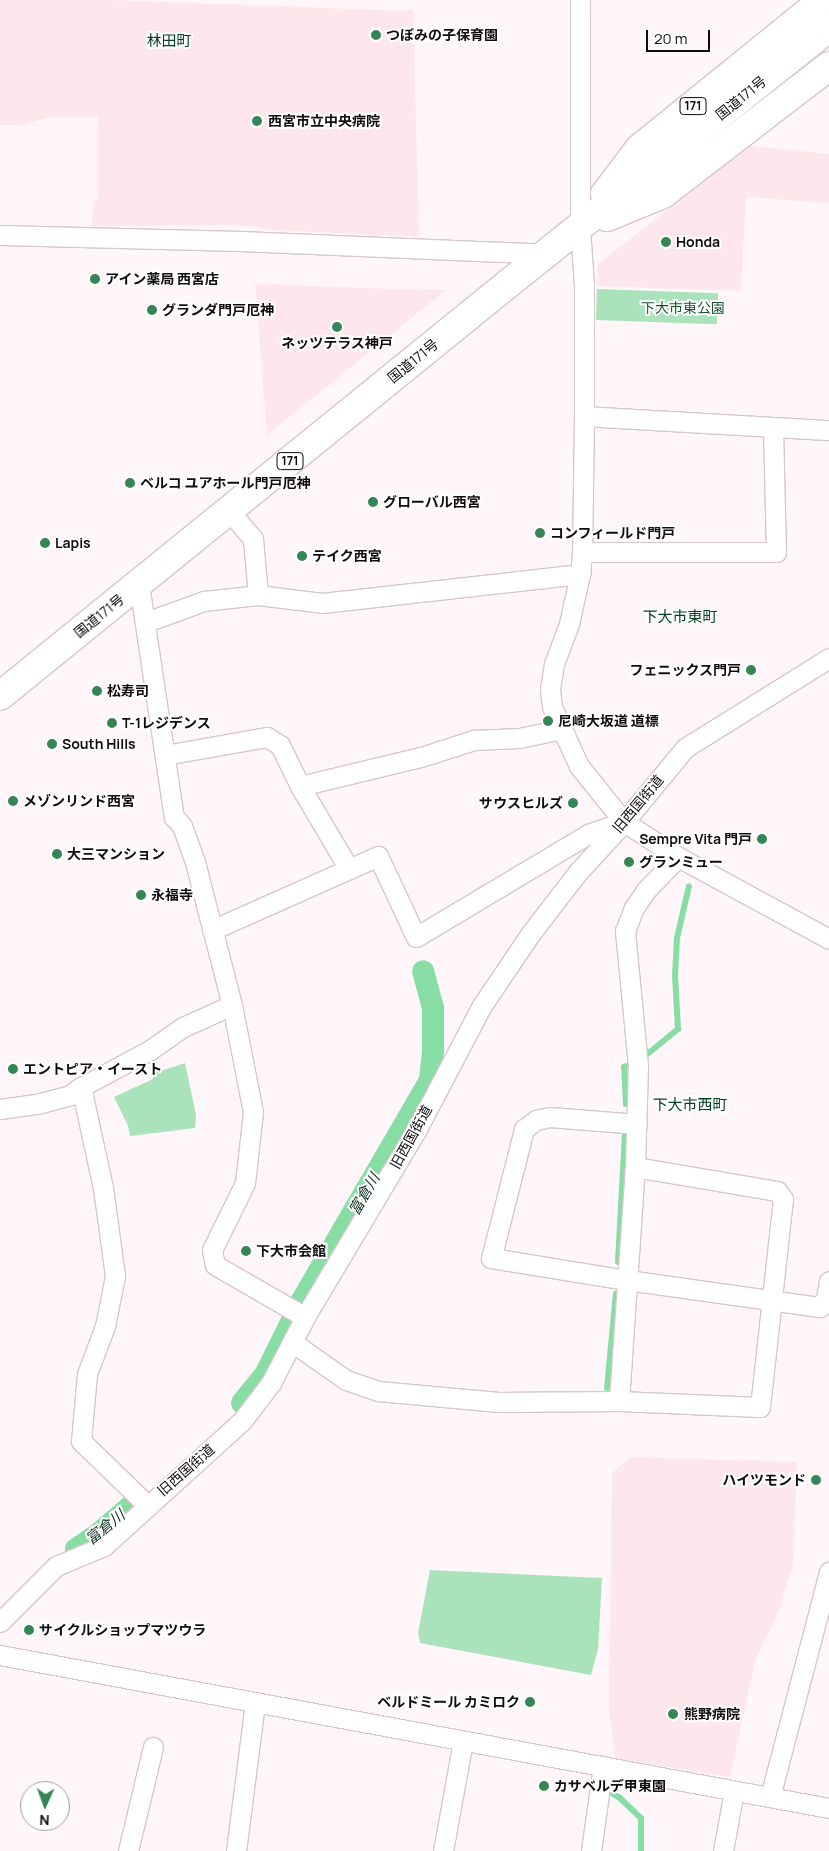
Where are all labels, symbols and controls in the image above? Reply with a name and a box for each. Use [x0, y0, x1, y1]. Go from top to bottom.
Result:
scale bar [649, 20, 713, 52]
place label: つぼみの子保育園 [386, 27, 498, 43]
text: 20 m [654, 28, 687, 49]
marker: つぼみの子保育園 [370, 29, 382, 41]
district label: 林田町 [147, 32, 191, 50]
street label: 国道171号 [712, 73, 770, 123]
road number: 171 [679, 96, 707, 115]
place label: 西宮市立中央病院 [268, 113, 380, 129]
marker: 西宮市立中央病院 [250, 114, 264, 128]
place label: Honda [676, 234, 720, 250]
marker: Honda [660, 236, 672, 248]
place label: アイン薬局 西宮店 [105, 271, 220, 287]
marker: アイン薬局 西宮店 [89, 273, 101, 285]
park label: 下大市東公園 [641, 300, 725, 316]
place label: グランダ門戸厄神 [162, 302, 274, 318]
marker: グランダ門戸厄神 [146, 304, 158, 316]
marker: ネッツテラス神戸 [331, 321, 343, 333]
place label: ネッツテラス神戸 [281, 335, 393, 351]
street label: 国道171号 [384, 336, 442, 386]
road number: 171 [276, 452, 304, 471]
place label: ベルコ ユアホール門戸厄神 [140, 475, 311, 491]
marker: ベルコ ユアホール門戸厄神 [124, 477, 136, 489]
place label: グローバル西宮 [383, 494, 481, 510]
marker: グローバル西宮 [367, 496, 379, 508]
place label: コンフィールド門戸 [550, 525, 676, 541]
marker: コンフィールド門戸 [534, 527, 546, 539]
place label: Lapis [55, 535, 91, 551]
marker: Lapis [39, 537, 51, 549]
place label: テイク西宮 [312, 548, 382, 564]
marker: テイク西宮 [296, 550, 308, 562]
street label: 国道171号 [70, 591, 128, 641]
district label: 下大市東町 [643, 608, 717, 626]
place label: フェニックス門戸 [629, 662, 741, 678]
marker: フェニックス門戸 [745, 664, 757, 676]
place label: 松寿司 [107, 683, 149, 699]
marker: 松寿司 [91, 685, 103, 697]
place label: 尼崎大坂道 道標 [558, 713, 659, 729]
place label: T-1レジデンス [122, 715, 211, 731]
marker: 尼崎大坂道 道標 [542, 715, 554, 727]
marker: T-1レジデンス [106, 717, 118, 729]
place label: South Hills [62, 736, 136, 752]
marker: South Hills [46, 738, 58, 750]
street label: 旧西国街道 [609, 772, 667, 836]
place label: メゾンリンド西宮 [23, 793, 135, 809]
marker: メゾンリンド西宮 [7, 795, 19, 807]
place label: サウスヒルズ [479, 795, 563, 811]
marker: サウスヒルズ [567, 797, 579, 809]
place label: Sempre Vita 門戸 [639, 831, 752, 847]
marker: Sempre Vita 門戸 [756, 833, 768, 845]
place label: 大三マンション [67, 846, 165, 862]
marker: 大三マンション [51, 848, 63, 860]
place label: グランミュー [639, 854, 723, 870]
marker: グランミュー [623, 856, 635, 868]
place label: 永福寺 [151, 887, 193, 903]
marker: 永福寺 [135, 889, 147, 901]
place label: エントピア・イースト [23, 1061, 163, 1077]
marker: エントピア・イースト [7, 1063, 19, 1075]
district label: 下大市西町 [653, 1096, 727, 1114]
street label: 旧西国街道 [387, 1102, 435, 1172]
water label: 富倉川 [345, 1170, 383, 1218]
place label: 下大市会館 [256, 1243, 326, 1259]
marker: 下大市会館 [240, 1245, 252, 1257]
street label: 旧西国街道 [154, 1441, 218, 1499]
place label: ハイツモンド [722, 1472, 806, 1488]
marker: ハイツモンド [810, 1474, 822, 1486]
water label: 富倉川 [82, 1506, 128, 1548]
place label: サイクルショップマツウラ [39, 1622, 207, 1638]
marker: サイクルショップマツウラ [23, 1624, 35, 1636]
place label: ベルドミール カミロク [377, 1694, 520, 1710]
marker: ベルドミール カミロク [524, 1696, 536, 1708]
place label: 熊野病院 [684, 1706, 740, 1722]
marker: 熊野病院 [666, 1707, 680, 1721]
place label: カサベルデ甲東園 [554, 1778, 666, 1794]
marker: カサベルデ甲東園 [538, 1780, 550, 1792]
north arrow [20, 1781, 70, 1831]
text: N [39, 1811, 50, 1830]

